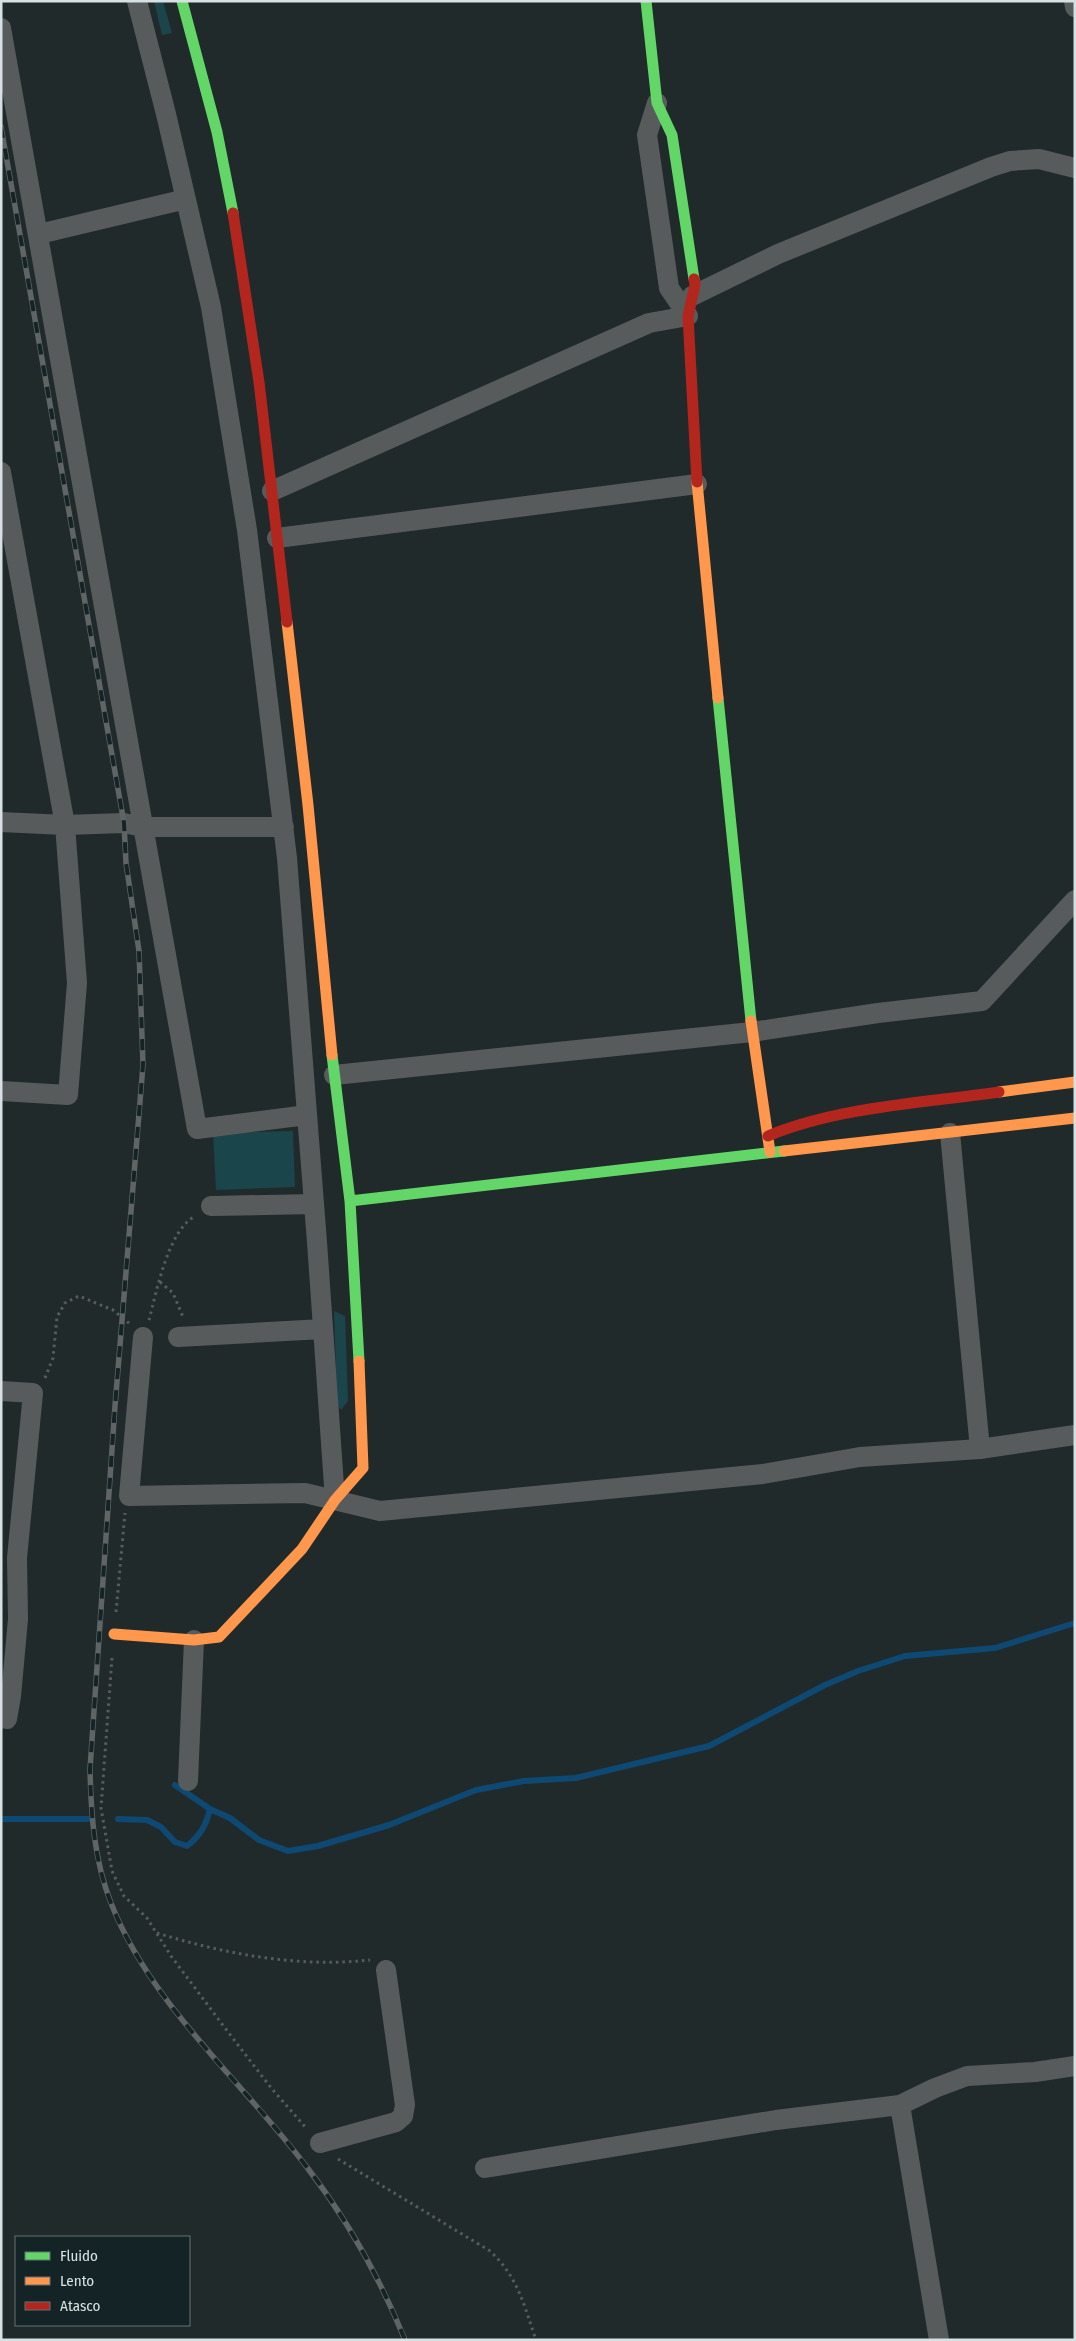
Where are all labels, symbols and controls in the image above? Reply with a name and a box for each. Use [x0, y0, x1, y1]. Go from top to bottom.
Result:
legend [15, 2236, 190, 2326]
text: Fluido [60, 2247, 98, 2265]
text: Lento [60, 2272, 94, 2290]
text: Atasco [60, 2297, 100, 2315]

